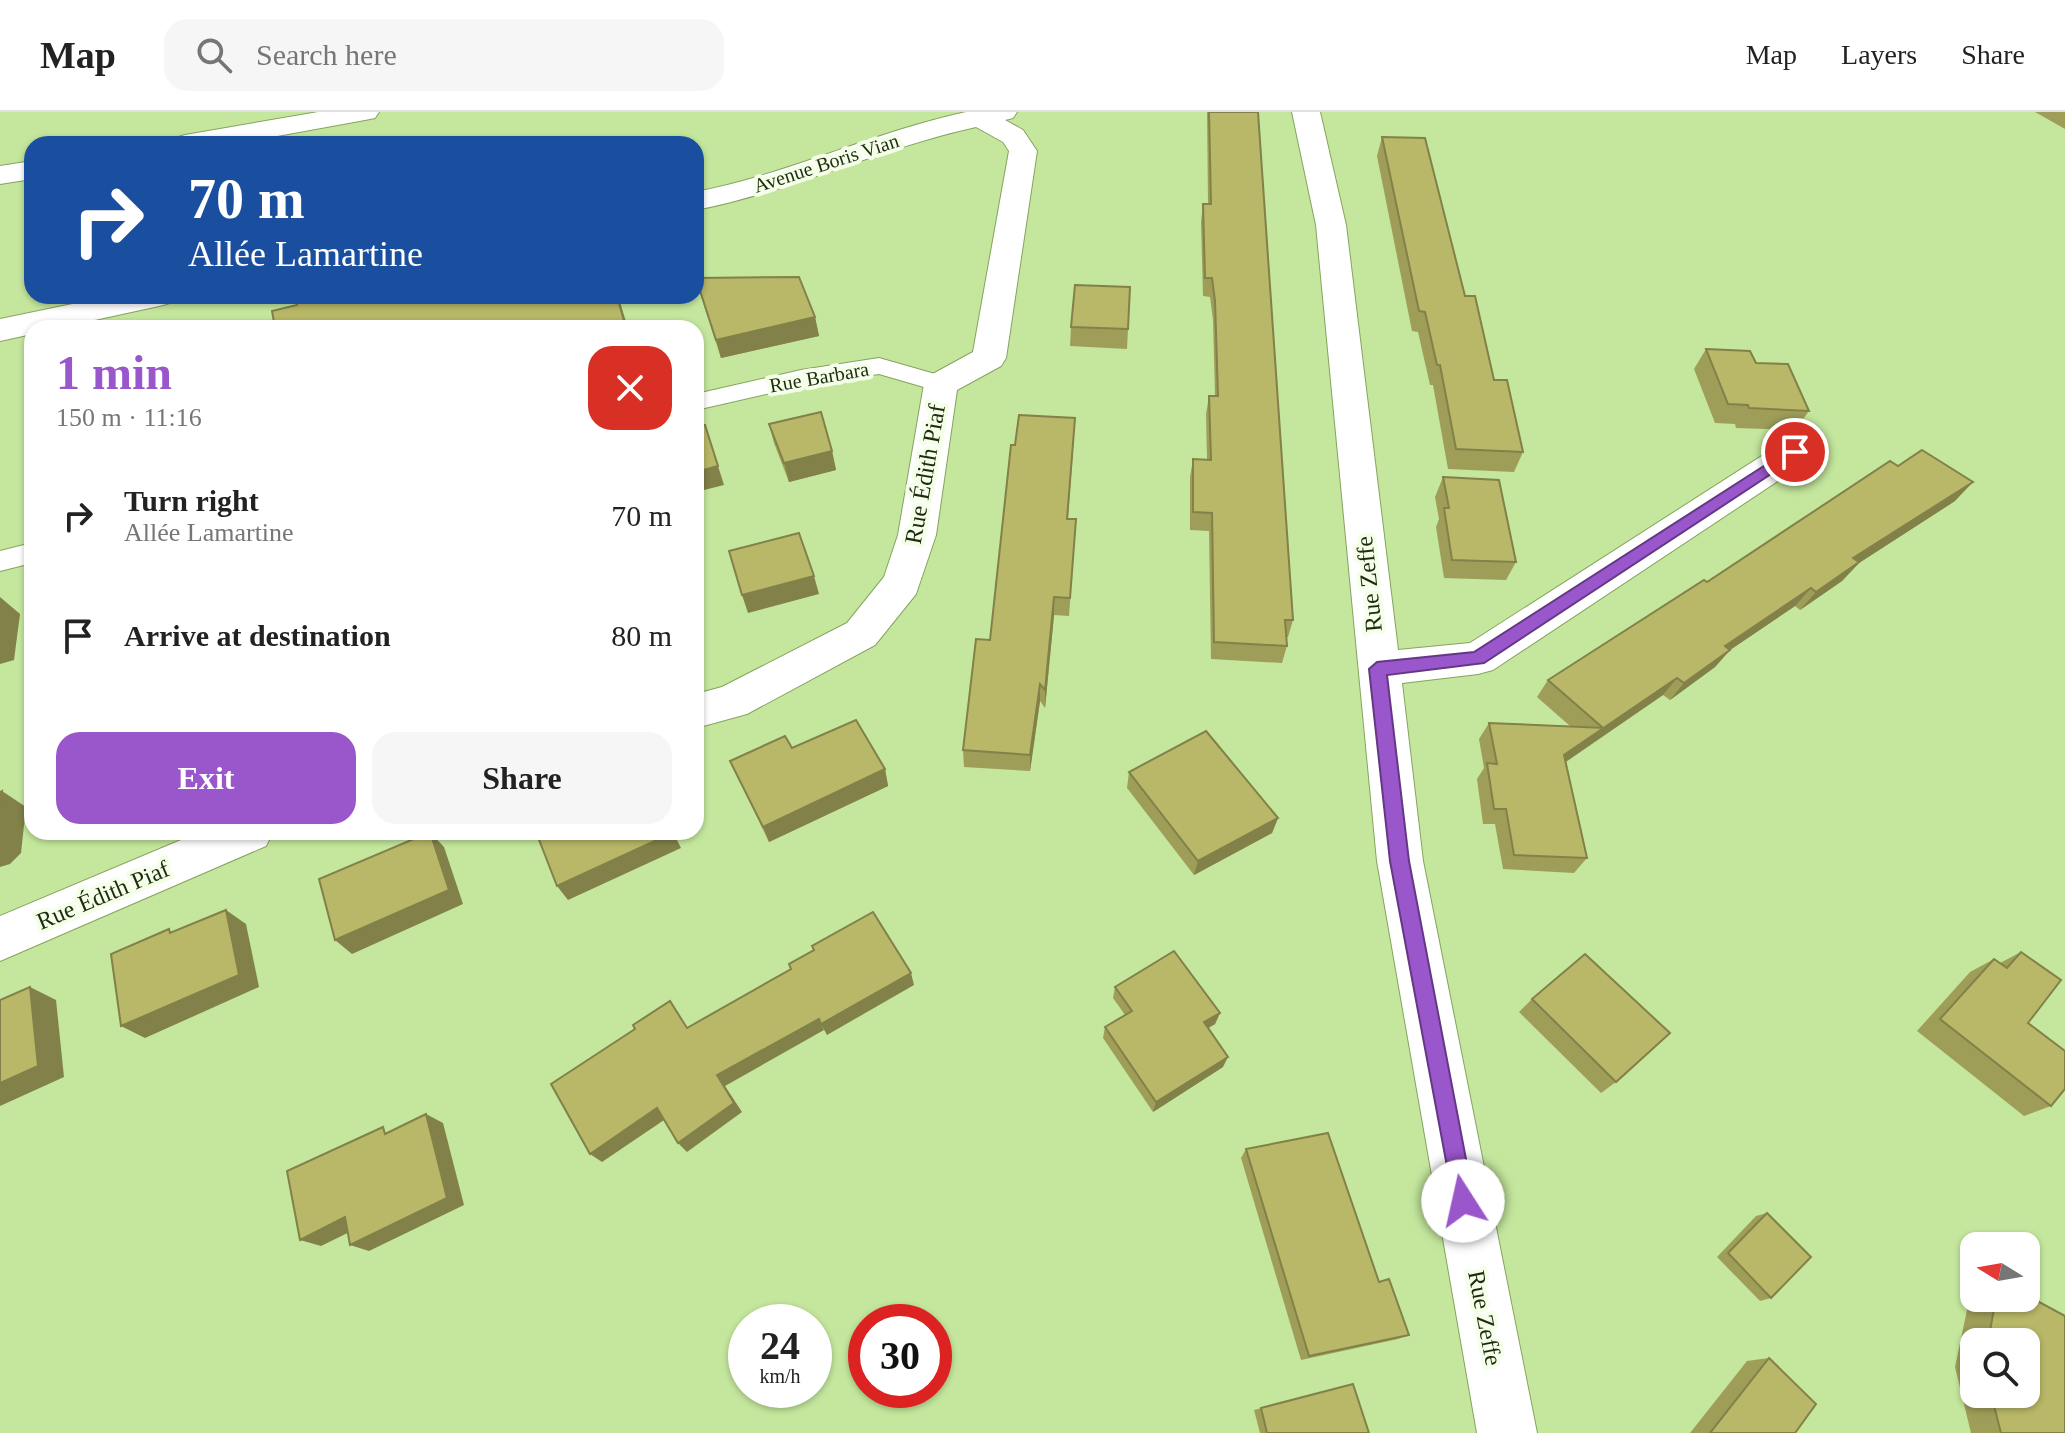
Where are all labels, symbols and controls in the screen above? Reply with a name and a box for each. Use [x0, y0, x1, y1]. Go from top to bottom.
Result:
search box [164, 19, 724, 91]
icon: search [192, 33, 236, 77]
text: Map [40, 34, 116, 76]
text: Search here [256, 38, 397, 71]
text: Map [1746, 39, 1797, 70]
text: Layers [1841, 39, 1917, 70]
text: Share [1961, 39, 2025, 70]
street label: Avenue Boris Vian [751, 129, 901, 197]
icon: right [56, 168, 160, 272]
text: 70 m [188, 168, 305, 230]
text: Allée Lamartine [188, 234, 423, 274]
text: 1 min [56, 346, 172, 399]
button: close [588, 346, 672, 430]
street label: Rue Barbara [768, 357, 871, 397]
street label: Rue Édith Piaf [900, 402, 950, 546]
text: 150 m · 11:16 [56, 403, 202, 432]
pin [1761, 418, 1829, 486]
icon: arrive [1773, 430, 1817, 474]
text: Turn right [124, 484, 259, 517]
icon: right [56, 494, 100, 538]
text: 70 m [611, 499, 672, 532]
text: Allée Lamartine [124, 518, 294, 547]
street label: Rue Zeffe [1351, 535, 1387, 633]
icon: arrive [56, 614, 100, 658]
text: Arrive at destination [124, 619, 391, 652]
text: 80 m [611, 619, 672, 652]
button: Exit [56, 732, 356, 824]
button: Share [372, 732, 672, 824]
street label: Rue Édith Piaf [33, 855, 173, 935]
position arrow [1421, 1159, 1505, 1243]
north arrow [1960, 1232, 2040, 1312]
map controls [1960, 1232, 2040, 1408]
street label: Rue Zeffe [1463, 1268, 1507, 1368]
speed limit sign: 30 [848, 1304, 952, 1408]
text: 24 [760, 1323, 800, 1368]
button: search [1960, 1328, 2040, 1408]
text: km/h [759, 1365, 801, 1387]

